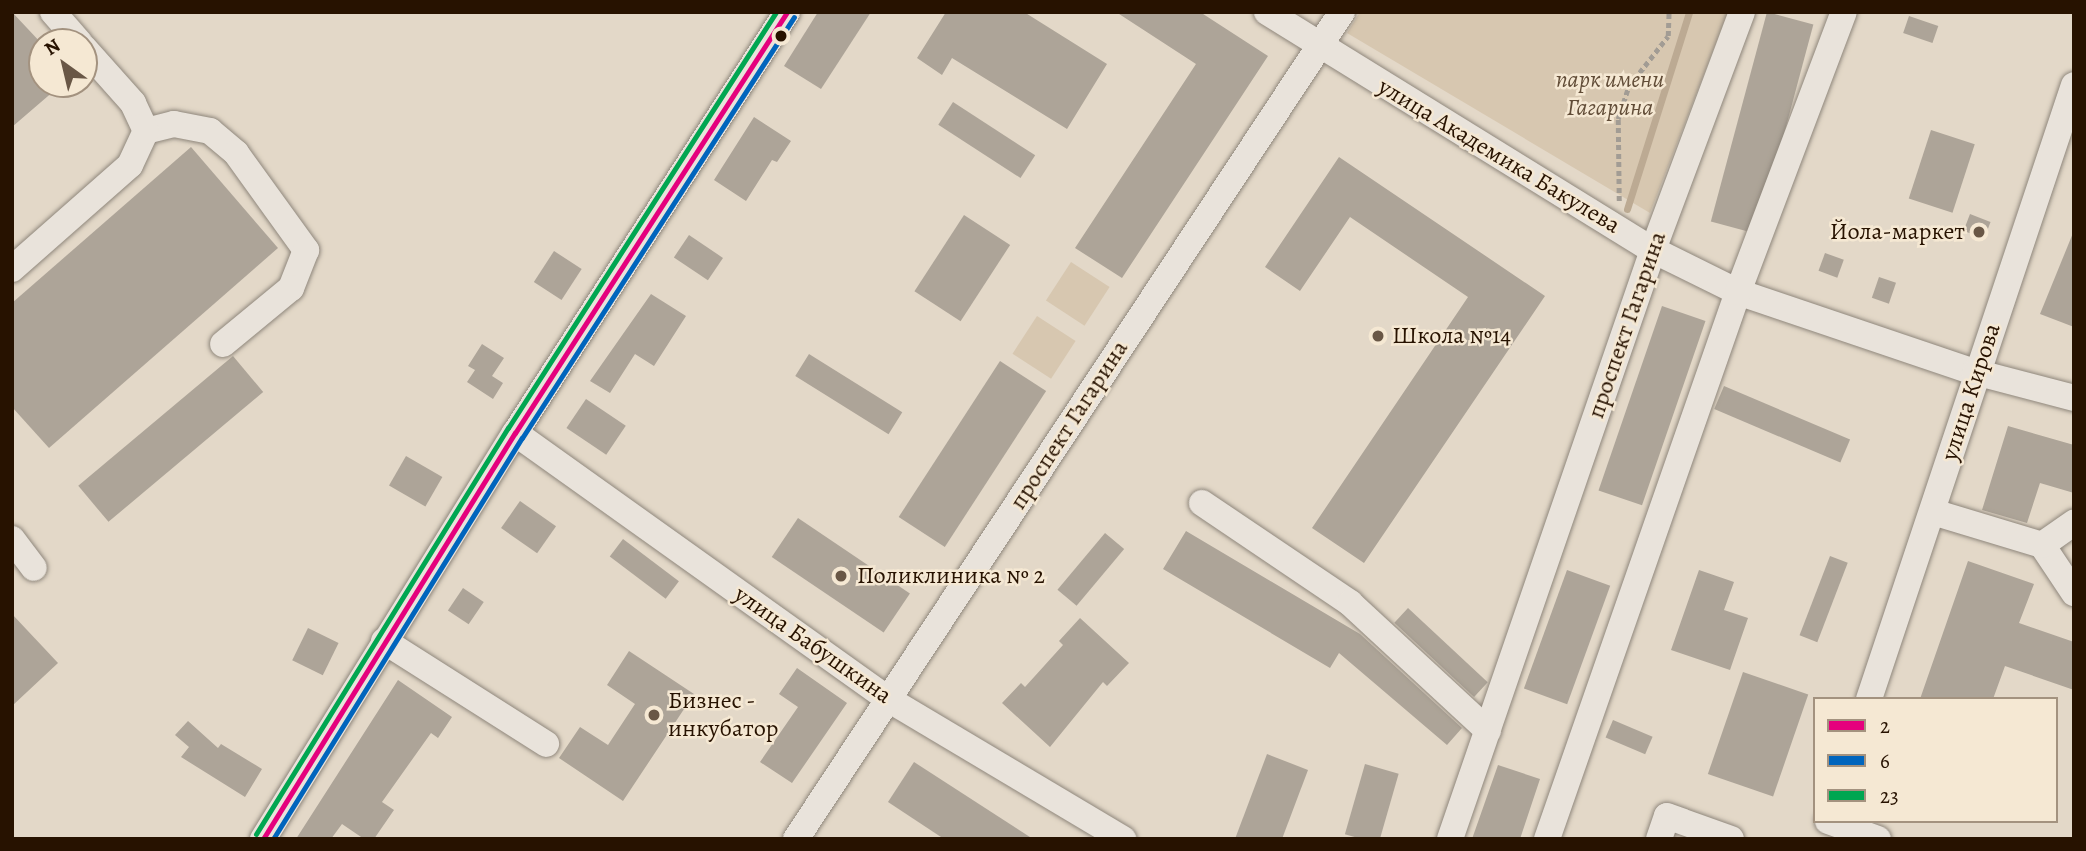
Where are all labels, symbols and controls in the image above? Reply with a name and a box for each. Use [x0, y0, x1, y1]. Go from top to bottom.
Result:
north arrow [28, 28, 98, 98]
unlabelled marker [774, 29, 788, 43]
text: N [39, 33, 65, 62]
park label: парк имени Гагарина [1556, 66, 1664, 122]
street label: улица Академика Бакулева [1373, 72, 1625, 240]
place label: Йола-маркет [1830, 218, 1965, 246]
marker: Йола-маркет [1971, 224, 1987, 240]
street label: проспект Гагарина [1582, 228, 1672, 422]
street label: улица Кирова [1935, 320, 2007, 464]
place label: Школа №14 [1392, 322, 1511, 350]
marker: Школа №14 [1370, 328, 1386, 344]
street label: проспект Гагарина [1004, 335, 1134, 515]
place label: Поликлиника № 2 [857, 562, 1045, 590]
marker: Поликлиника № 2 [831, 566, 851, 586]
street label: улица Бабушкина [729, 580, 897, 710]
place label: Бизнес - инкубатор [668, 687, 778, 743]
legend [1813, 697, 2058, 823]
marker: Бизнес - инкубатор [646, 707, 662, 723]
text: 2 [1880, 712, 1890, 740]
text: 6 [1880, 747, 1890, 775]
text: 23 [1880, 782, 1899, 810]

